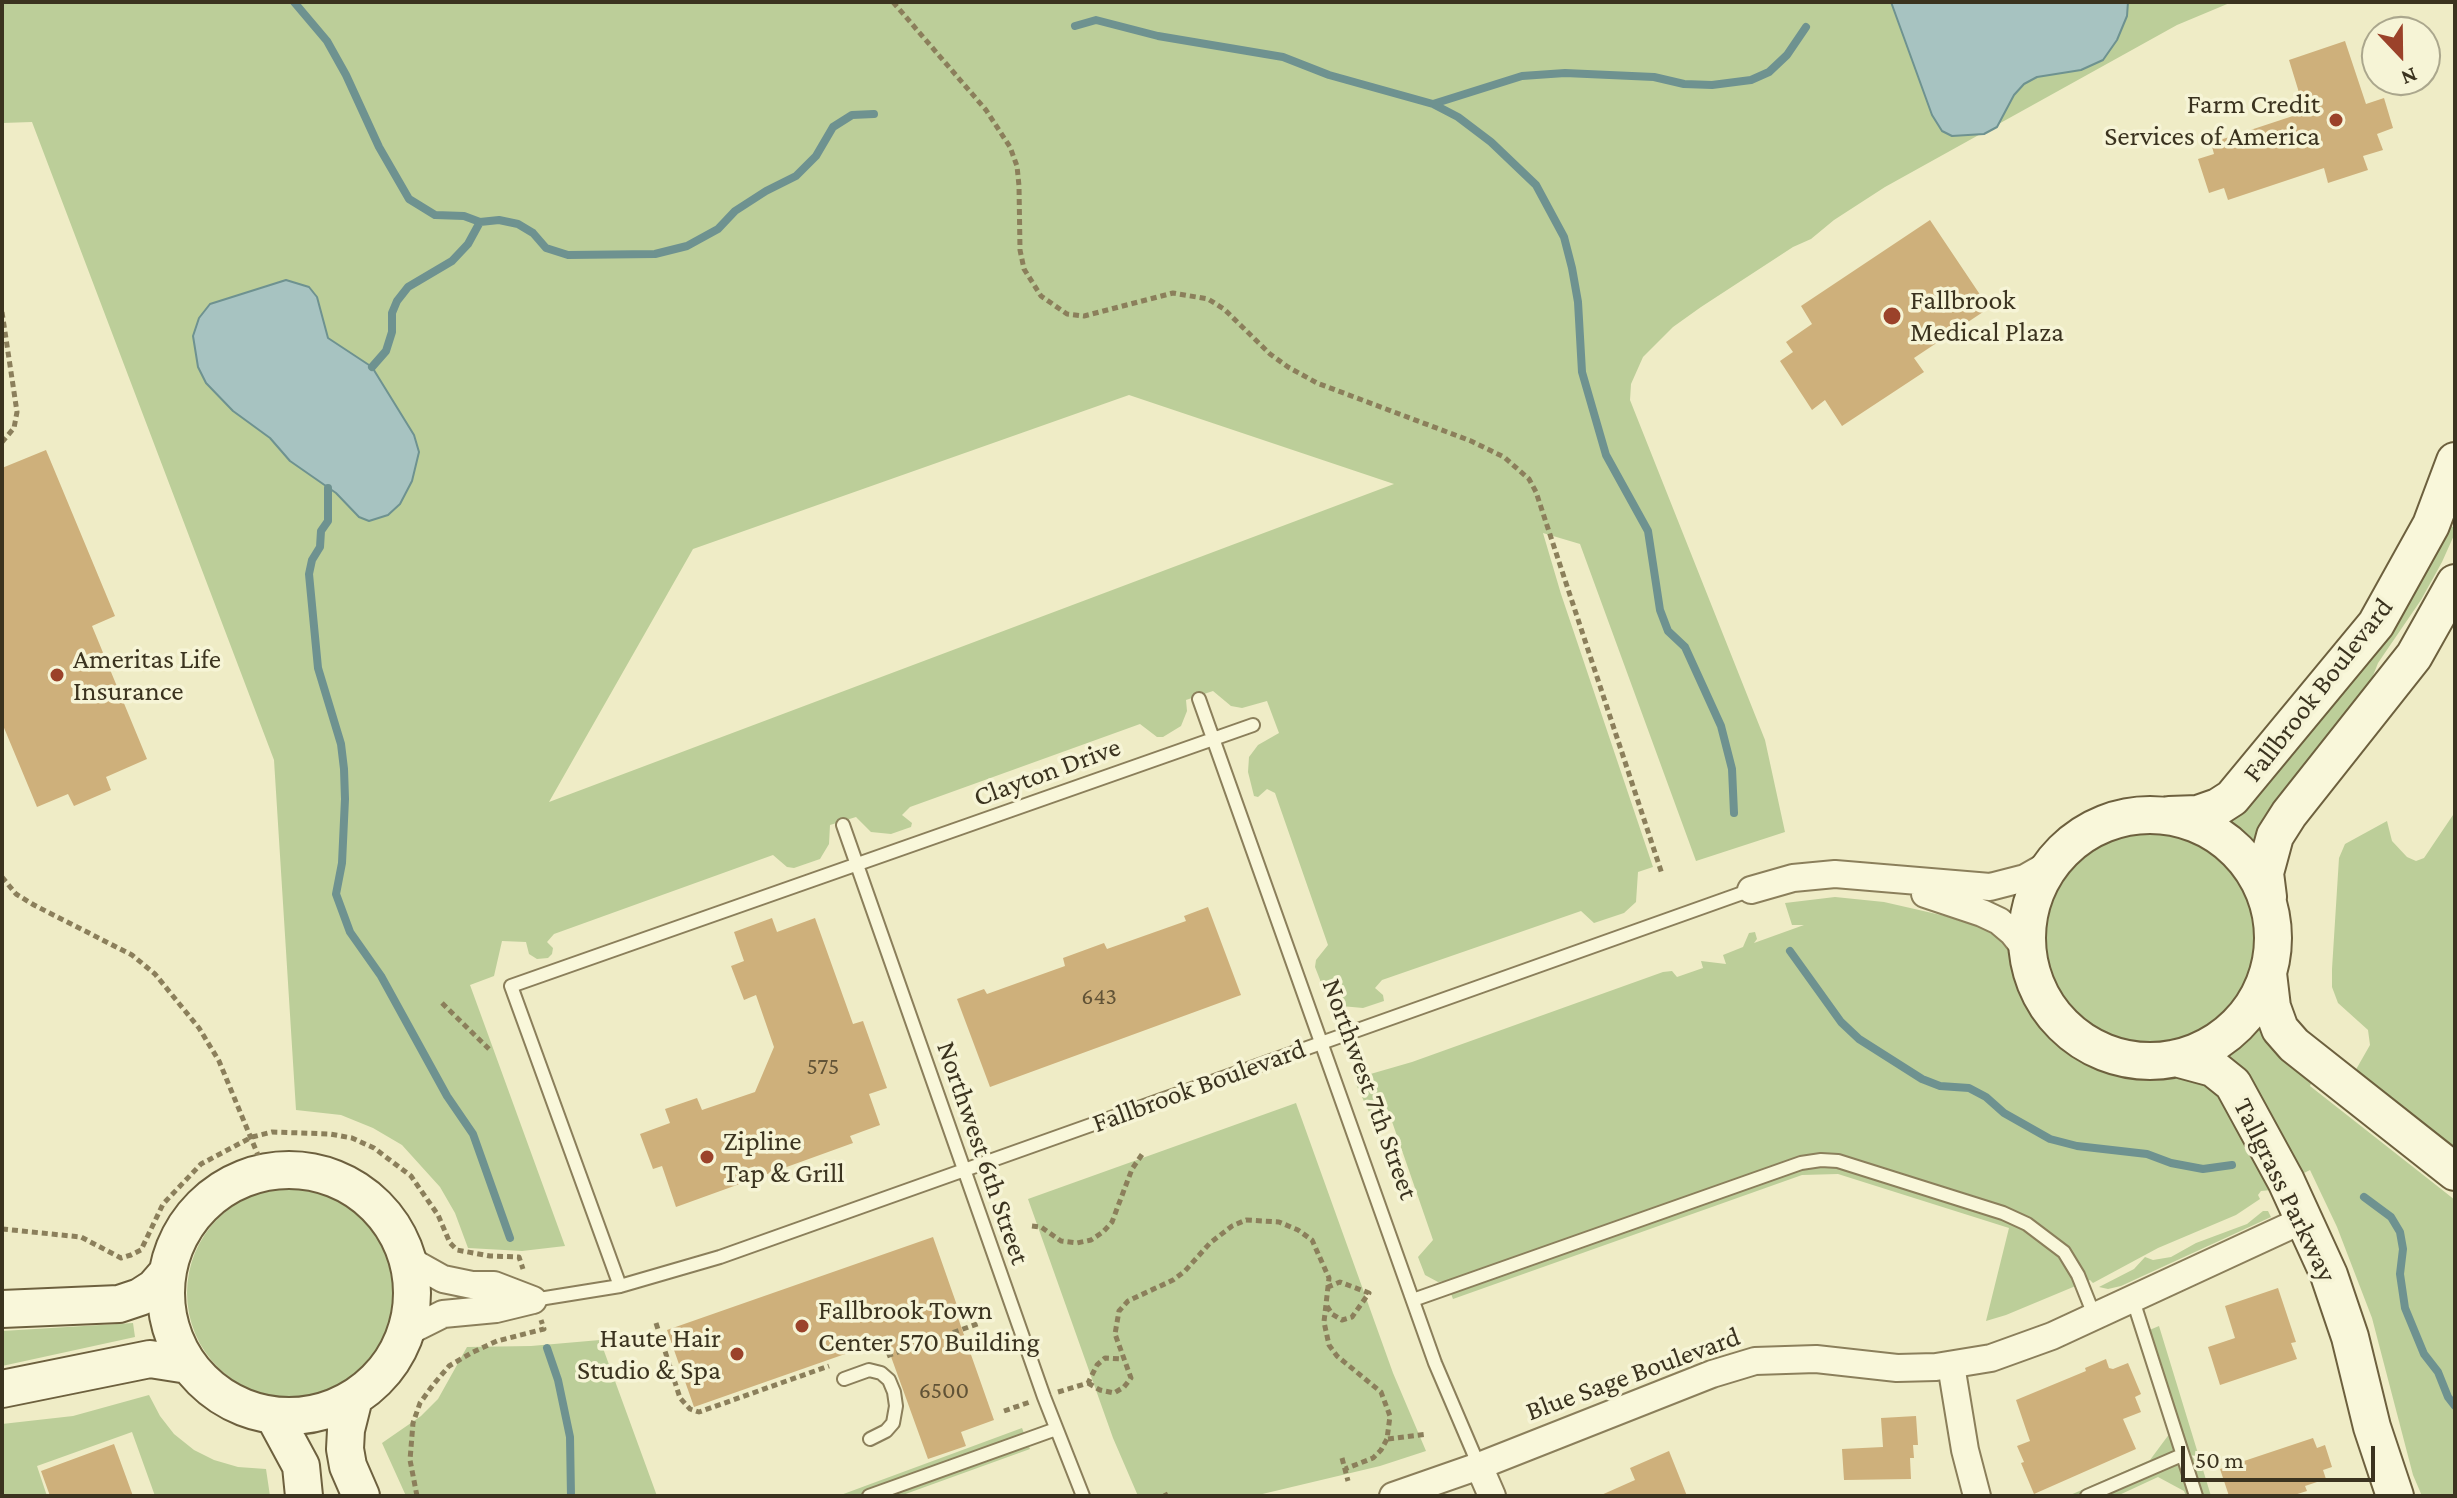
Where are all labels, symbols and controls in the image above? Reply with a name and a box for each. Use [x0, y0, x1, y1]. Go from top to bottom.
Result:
north arrow [2361, 16, 2441, 96]
text: N [2398, 62, 2421, 91]
place label: Farm Credit Services of America [2104, 87, 2320, 153]
marker: Farm Credit Services of America [2327, 111, 2345, 129]
place label: Fallbrook Medical Plaza [1910, 283, 2064, 349]
marker: Fallbrook Medical Plaza [1881, 305, 1903, 327]
street label: Fallbrook Boulevard [2236, 591, 2400, 789]
place label: Ameritas Life Insurance [73, 642, 221, 708]
marker: Ameritas Life Insurance [48, 666, 66, 684]
street label: Clayton Drive [969, 730, 1125, 814]
street label: Northwest 7th Street [1314, 974, 1426, 1204]
house number: 643 [1081, 983, 1117, 1011]
street label: Fallbrook Boulevard [1088, 1032, 1310, 1140]
street label: Northwest 6th Street [929, 1037, 1037, 1269]
house number: 575 [807, 1053, 839, 1081]
street label: Tallgrass Parkway [2226, 1093, 2344, 1287]
place label: Zipline Tap & Grill [723, 1124, 845, 1190]
marker: Zipline Tap & Grill [698, 1148, 716, 1166]
place label: Fallbrook Town Center 570 Building [818, 1293, 1040, 1359]
marker: Fallbrook Town Center 570 Building [793, 1317, 811, 1335]
street label: Blue Sage Boulevard [1521, 1320, 1745, 1428]
place label: Haute Hair Studio & Spa [577, 1321, 721, 1387]
marker: Haute Hair Studio & Spa [728, 1345, 746, 1363]
house number: 6500 [919, 1377, 969, 1405]
scale bar [2185, 1430, 2379, 1480]
text: 50 m [2195, 1446, 2244, 1473]

